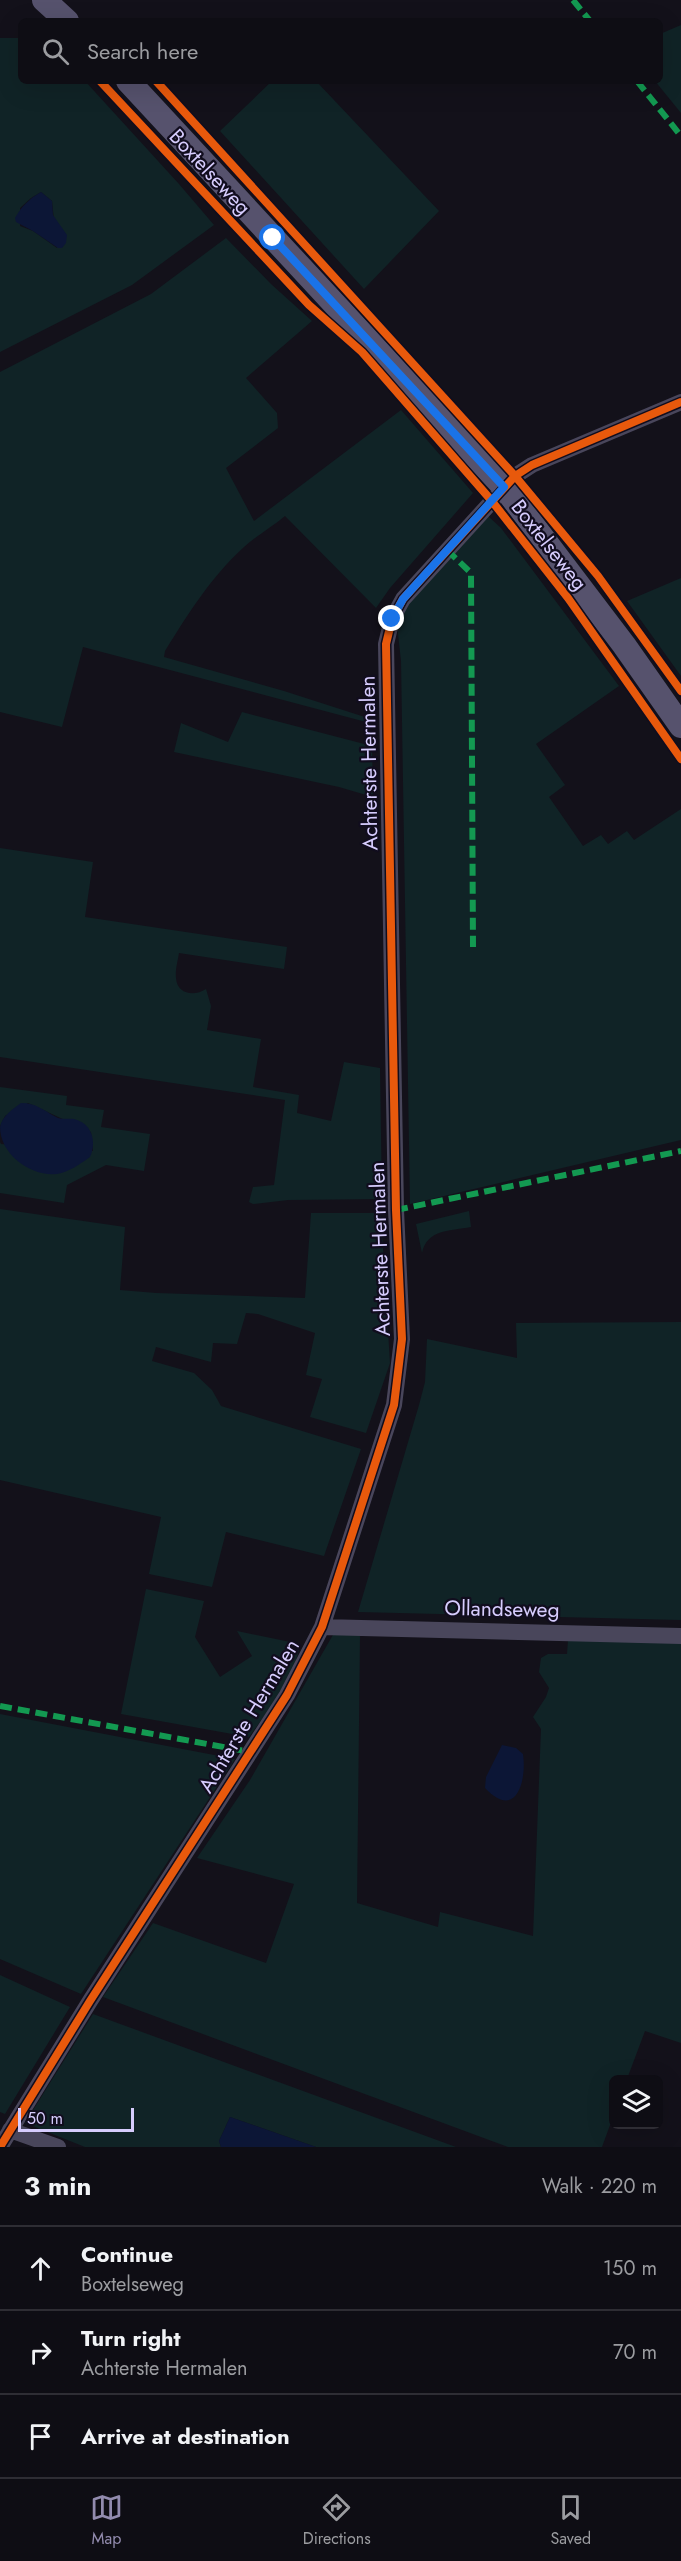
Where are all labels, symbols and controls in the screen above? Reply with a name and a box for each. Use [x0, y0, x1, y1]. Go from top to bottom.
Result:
search box [18, 18, 663, 84]
icon: search [39, 35, 72, 68]
text: Search here [87, 35, 198, 67]
street label: Boxtelseweg [162, 122, 258, 222]
route start [259, 224, 285, 250]
street label: Boxtelseweg [504, 493, 594, 597]
route end [378, 605, 404, 631]
street label: Achterste Hermalen [352, 675, 386, 851]
street label: Achterste Hermalen [362, 1161, 398, 1337]
street label: Ollandseweg [444, 1593, 560, 1625]
street label: Achterste Hermalen [191, 1633, 307, 1799]
map controls [609, 2075, 663, 2129]
button: layers [609, 2075, 663, 2129]
scale bar [18, 2105, 134, 2132]
text: 50 m [27, 2107, 63, 2130]
text: 3 min [24, 2167, 91, 2205]
text: Walk · 220 m [542, 2172, 657, 2201]
text: Continue [81, 2238, 173, 2270]
icon: ahead [24, 2252, 57, 2285]
text: 150 m [603, 2254, 657, 2283]
text: Boxtelseweg [81, 2270, 184, 2299]
text: Turn right [81, 2322, 181, 2354]
icon: right [24, 2336, 57, 2369]
text: 70 m [613, 2338, 657, 2367]
text: Achterste Hermalen [81, 2354, 247, 2383]
icon: arrive [24, 2420, 57, 2453]
text: Arrive at destination [81, 2420, 290, 2452]
tab: Map [90, 2491, 123, 2550]
tab: Directions [303, 2491, 371, 2550]
tab: Saved [550, 2491, 591, 2550]

